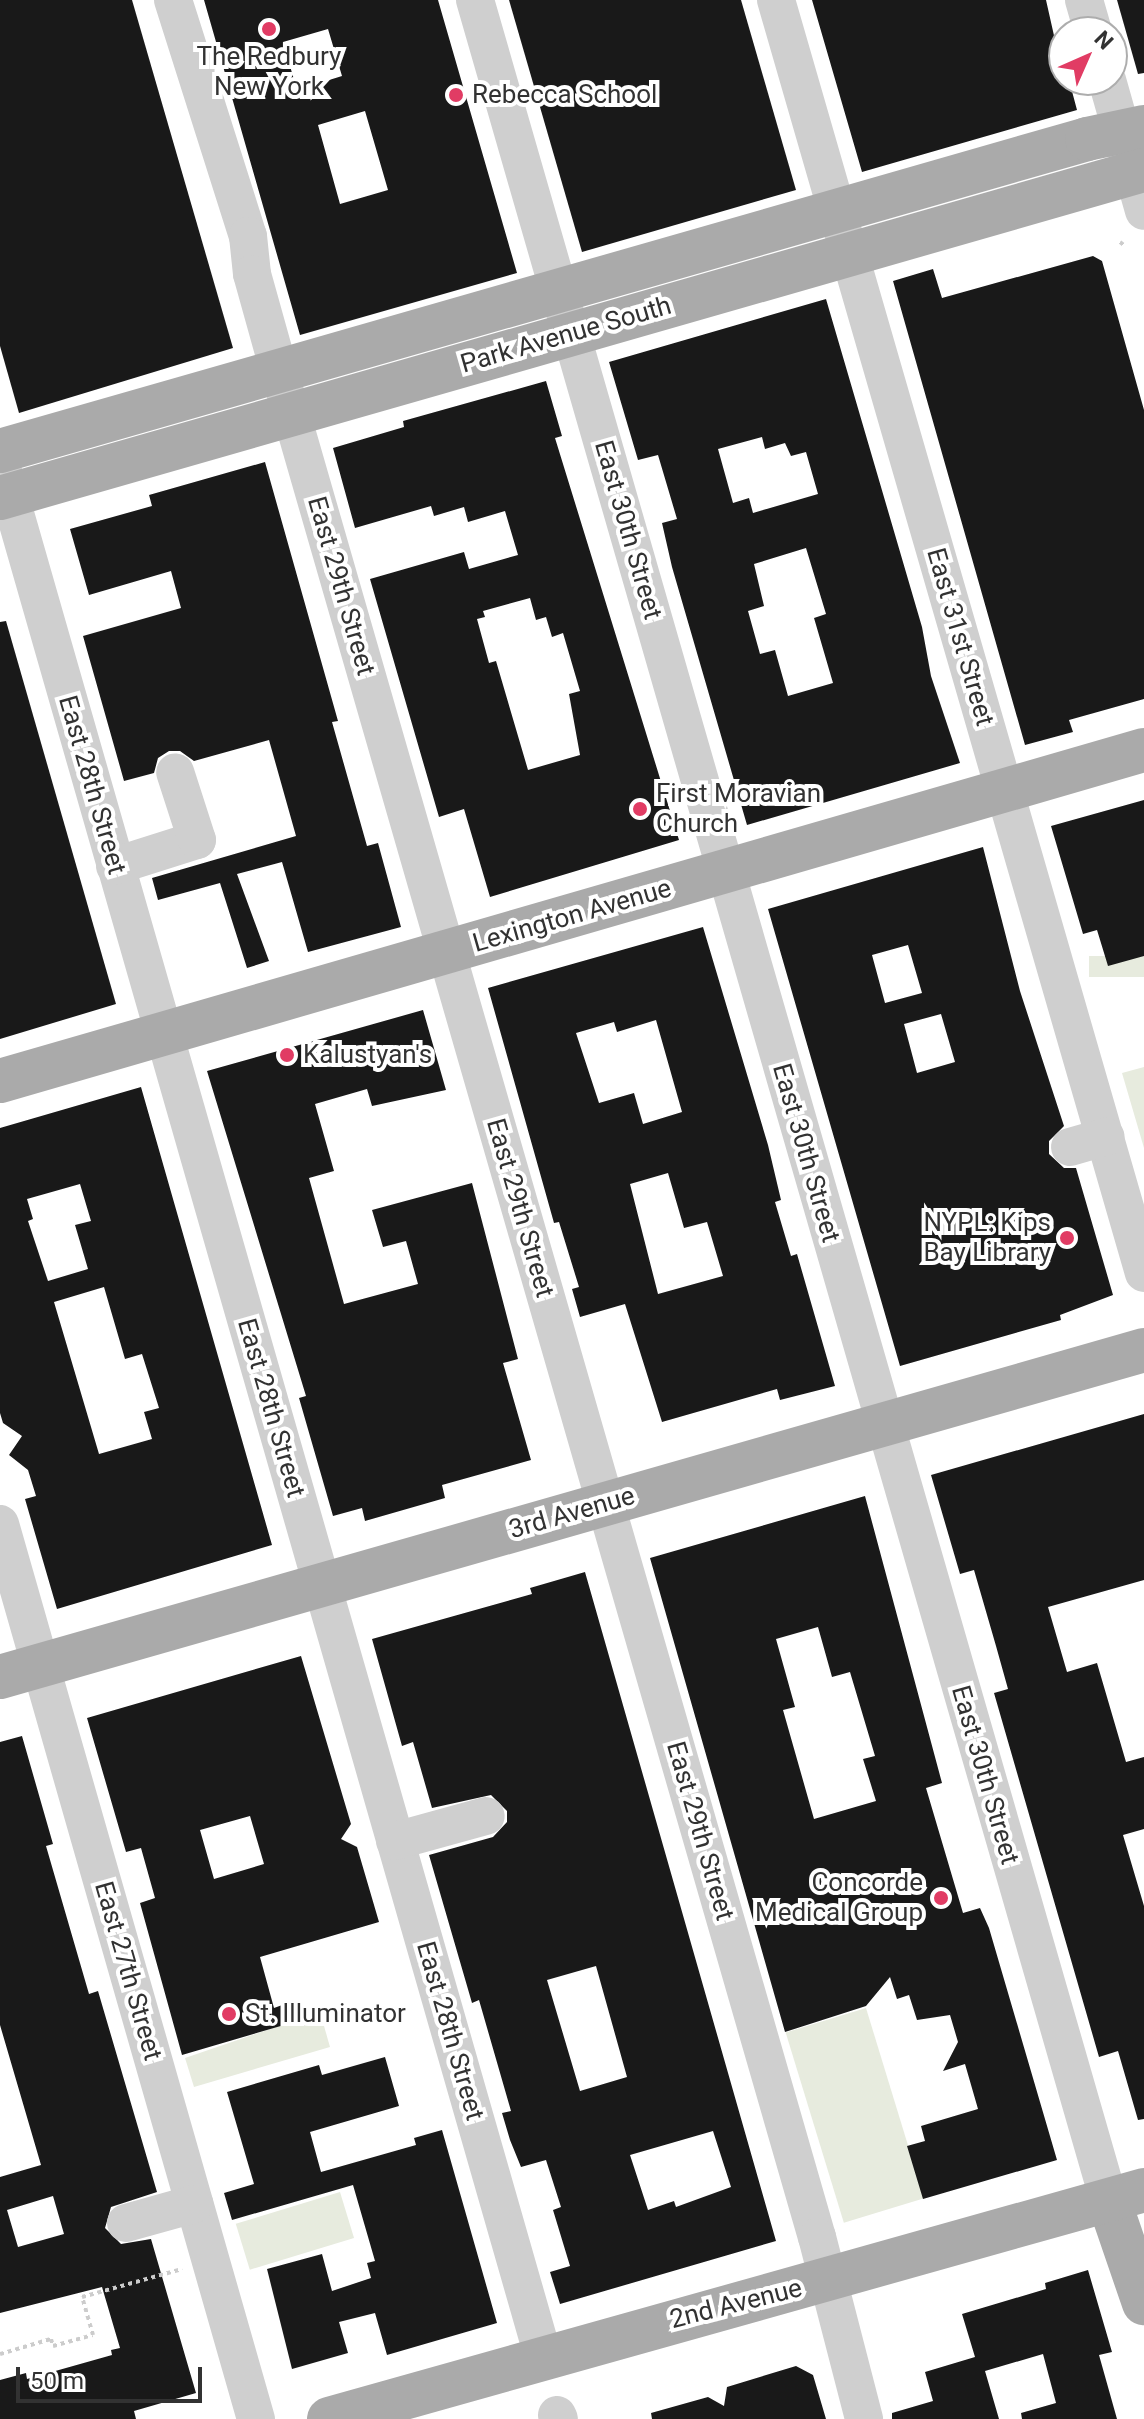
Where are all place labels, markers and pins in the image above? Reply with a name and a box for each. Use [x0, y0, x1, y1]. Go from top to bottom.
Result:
marker: The Redbury New York [260, 20, 278, 38]
place label: The Redbury New York [197, 41, 341, 102]
place label: Rebecca School [472, 79, 657, 111]
marker: Rebecca School [447, 86, 465, 104]
place label: First Moravian Church [656, 778, 821, 840]
marker: First Moravian Church [631, 800, 649, 818]
place label: Kalustyan's [303, 1039, 432, 1071]
marker: Kalustyan's [278, 1046, 296, 1064]
place label: NYPL: Kips Bay Library [923, 1207, 1051, 1268]
marker: NYPL: Kips Bay Library [1058, 1229, 1076, 1247]
place label: Concorde Medical Group [755, 1867, 923, 1928]
marker: Concorde Medical Group [930, 1887, 952, 1909]
place label: St. Illuminator [245, 1998, 406, 2030]
marker: St. Illuminator [220, 2005, 238, 2023]

